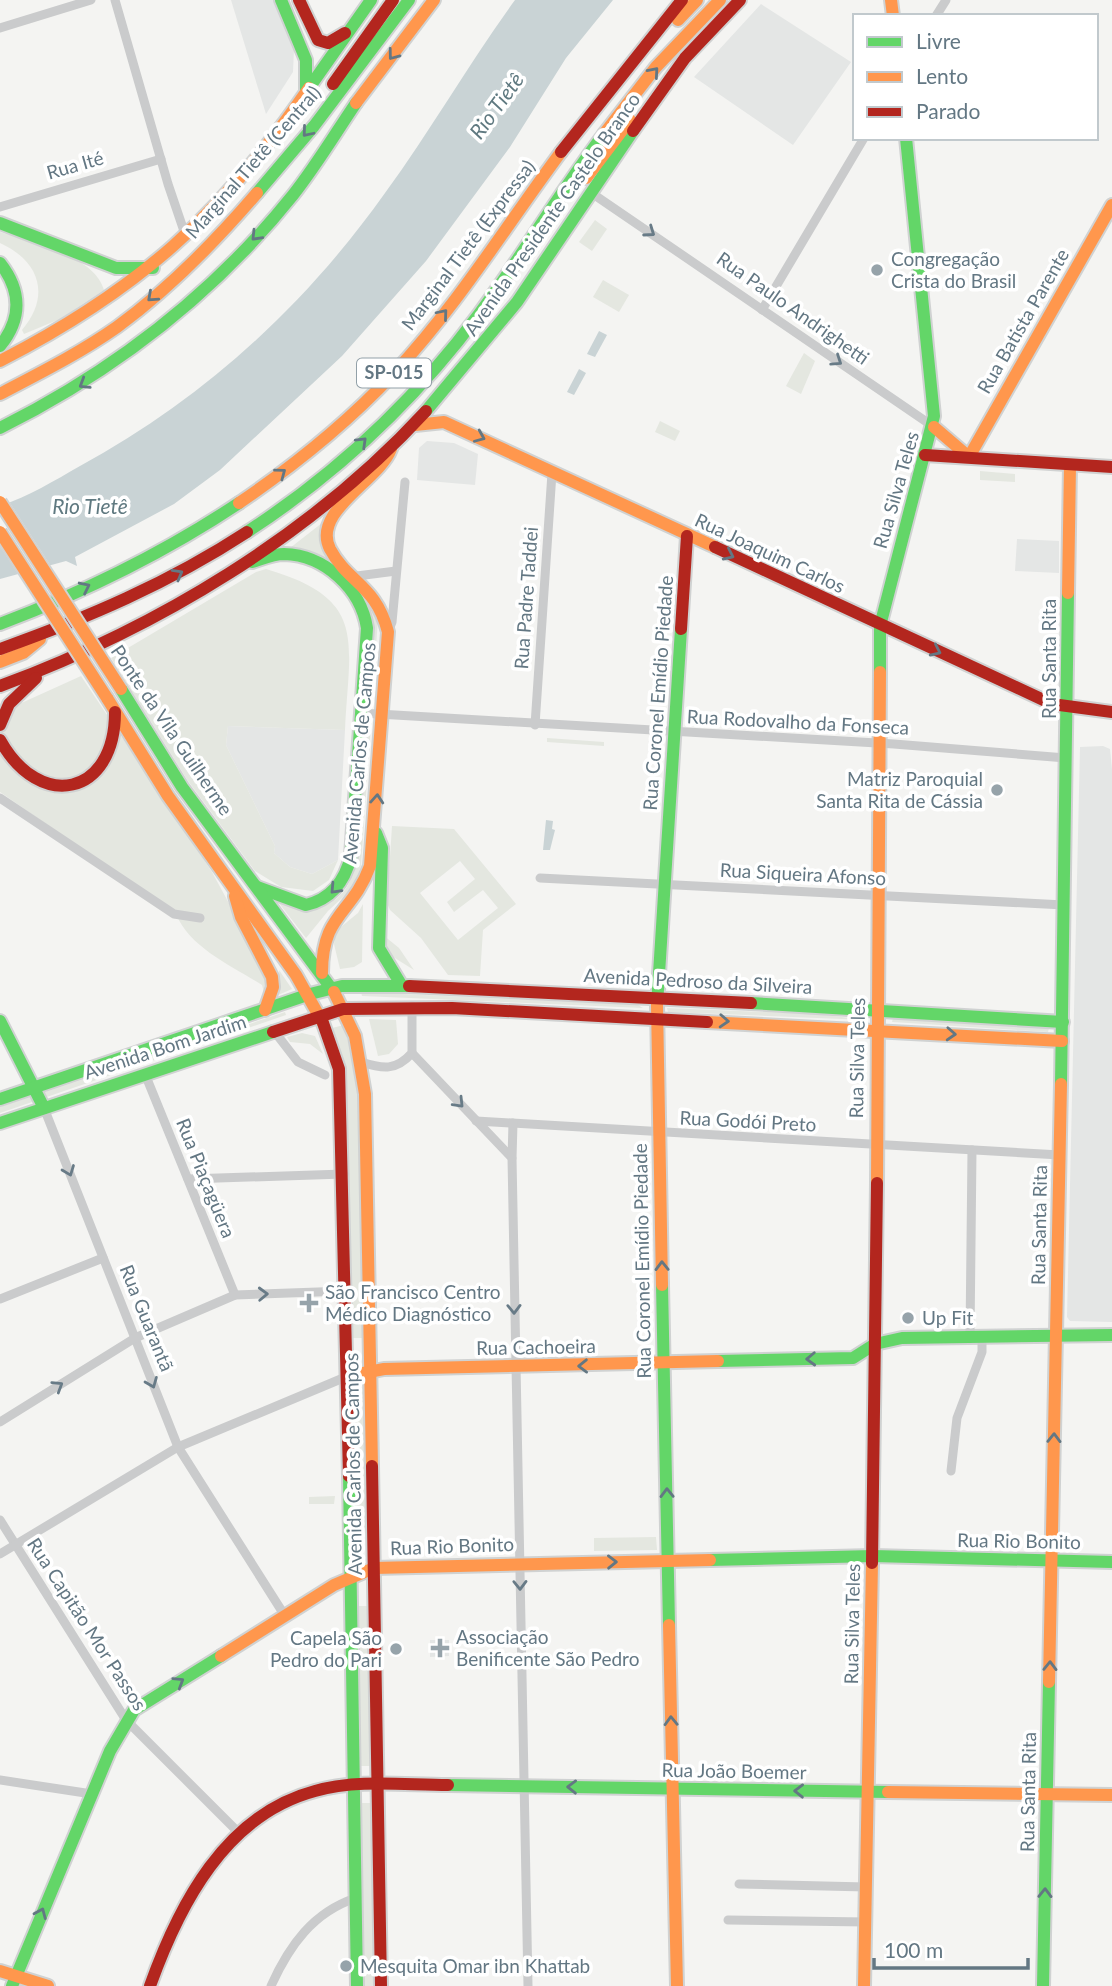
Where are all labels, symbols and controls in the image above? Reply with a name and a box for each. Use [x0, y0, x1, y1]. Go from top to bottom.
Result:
legend [853, 14, 1098, 140]
text: Livre [916, 28, 961, 53]
one-way arrow [389, 47, 401, 60]
text: Lento [916, 63, 968, 88]
water label: Rio Tietê [463, 67, 528, 143]
one-way arrow [646, 67, 658, 80]
street label: Marginal Tietê (Central) [180, 81, 325, 243]
street label: Avenida Presidente Castelo Branco [459, 88, 644, 339]
text: Parado [916, 98, 980, 123]
one-way arrow [303, 123, 315, 136]
street label: Rua Ité [44, 145, 106, 184]
street label: Marginal Tietê (Expressa) [396, 155, 539, 334]
one-way arrow [642, 224, 655, 237]
one-way arrow [251, 227, 264, 240]
street label: Rua Batista Parente [972, 244, 1073, 397]
street label: Rua Paulo Andrighetti [713, 246, 874, 369]
place label: Congregação Crista do Brasil [891, 247, 1016, 292]
marker: Congregação Crista do Brasil [869, 262, 885, 278]
one-way arrow [147, 289, 160, 301]
one-way arrow [435, 310, 447, 323]
one-way arrow [829, 353, 842, 365]
road number: SP-015 [357, 358, 431, 388]
one-way arrow [79, 375, 92, 388]
one-way arrow [472, 429, 485, 443]
street label: Rua Silva Teles [868, 429, 923, 551]
one-way arrow [354, 437, 367, 450]
one-way arrow [274, 468, 286, 481]
water label: Rio Tietê [52, 493, 128, 518]
street label: Rua Joaquim Carlos [692, 508, 849, 597]
street label: Rua Padre Taddei [509, 526, 542, 670]
one-way arrow [722, 547, 735, 561]
one-way arrow [171, 569, 183, 582]
street label: Rua Coronel Emídio Piedade [638, 575, 677, 811]
one-way arrow [78, 582, 90, 596]
street label: Rua Santa Rita [1037, 599, 1060, 719]
street label: Ponte da Vila Guilherme [107, 640, 238, 819]
street label: Avenida Carlos de Campos [337, 641, 380, 865]
one-way arrow [929, 643, 941, 657]
street label: Rua Rodovalho da Fonseca [686, 704, 910, 739]
place label: Matriz Paroquial Santa Rita de Cássia [816, 767, 983, 812]
marker: Matriz Paroquial Santa Rita de Cássia [989, 782, 1005, 798]
one-way arrow [369, 794, 384, 805]
street label: Rua Siqueira Afonso [719, 858, 887, 889]
one-way arrow [331, 881, 343, 894]
street label: Avenida Pedroso da Silveira [583, 963, 813, 998]
street label: Rua Silva Teles [844, 997, 869, 1119]
street label: Avenida Bom Jardim [81, 1009, 249, 1084]
one-way arrow [719, 1014, 730, 1029]
one-way arrow [946, 1027, 957, 1042]
one-way arrow [450, 1095, 463, 1108]
street label: Rua Godói Preto [679, 1105, 817, 1136]
street label: Rua Piaçagüera [172, 1115, 241, 1241]
street label: Rua Coronel Emídio Piedade [628, 1143, 655, 1379]
one-way arrow [60, 1165, 74, 1177]
street label: Rua Santa Rita [1026, 1165, 1051, 1285]
one-way arrow [654, 1260, 669, 1271]
street label: Rua Guarantã [116, 1261, 179, 1375]
place label: São Francisco Centro Médico Diagnóstico [325, 1280, 501, 1325]
one-way arrow [258, 1287, 269, 1302]
marker: São Francisco Centro Médico Diagnóstico [299, 1293, 319, 1313]
one-way arrow [507, 1303, 522, 1314]
place label: Up Fit [922, 1306, 973, 1329]
marker: Up Fit [900, 1310, 916, 1326]
street label: Rua Cachoeira [476, 1334, 596, 1359]
one-way arrow [805, 1352, 816, 1367]
street label: Avenida Carlos de Campos [339, 1353, 366, 1575]
one-way arrow [578, 1358, 589, 1373]
one-way arrow [144, 1376, 158, 1388]
one-way arrow [50, 1381, 63, 1394]
one-way arrow [1047, 1433, 1062, 1444]
one-way arrow [659, 1488, 674, 1499]
street label: Rua Rio Bonito [957, 1528, 1081, 1553]
street label: Rua Rio Bonito [390, 1532, 514, 1559]
street label: Rua Capitão Mor Passos [23, 1533, 152, 1714]
one-way arrow [607, 1554, 618, 1569]
street label: Rua Silva Teles [839, 1563, 864, 1685]
one-way arrow [512, 1580, 527, 1591]
place label: Associação Benificente São Pedro [456, 1625, 639, 1670]
place label: Capela São Pedro do Pari [270, 1626, 382, 1671]
marker: Associação Benificente São Pedro [430, 1638, 450, 1658]
marker: Capela São Pedro do Pari [388, 1641, 404, 1657]
one-way arrow [1042, 1660, 1057, 1671]
one-way arrow [172, 1678, 185, 1691]
one-way arrow [664, 1715, 679, 1726]
street label: Rua Santa Rita [1015, 1732, 1040, 1852]
street label: Rua João Boemer [661, 1758, 807, 1783]
one-way arrow [566, 1780, 577, 1795]
one-way arrow [794, 1784, 805, 1799]
one-way arrow [1037, 1888, 1053, 1898]
one-way arrow [33, 1907, 47, 1920]
scale bar [874, 1926, 1028, 1970]
text: 100 m [884, 1937, 943, 1962]
place label: Mesquita Omar ibn Khattab [360, 1954, 590, 1977]
marker: Mesquita Omar ibn Khattab [338, 1958, 354, 1974]

